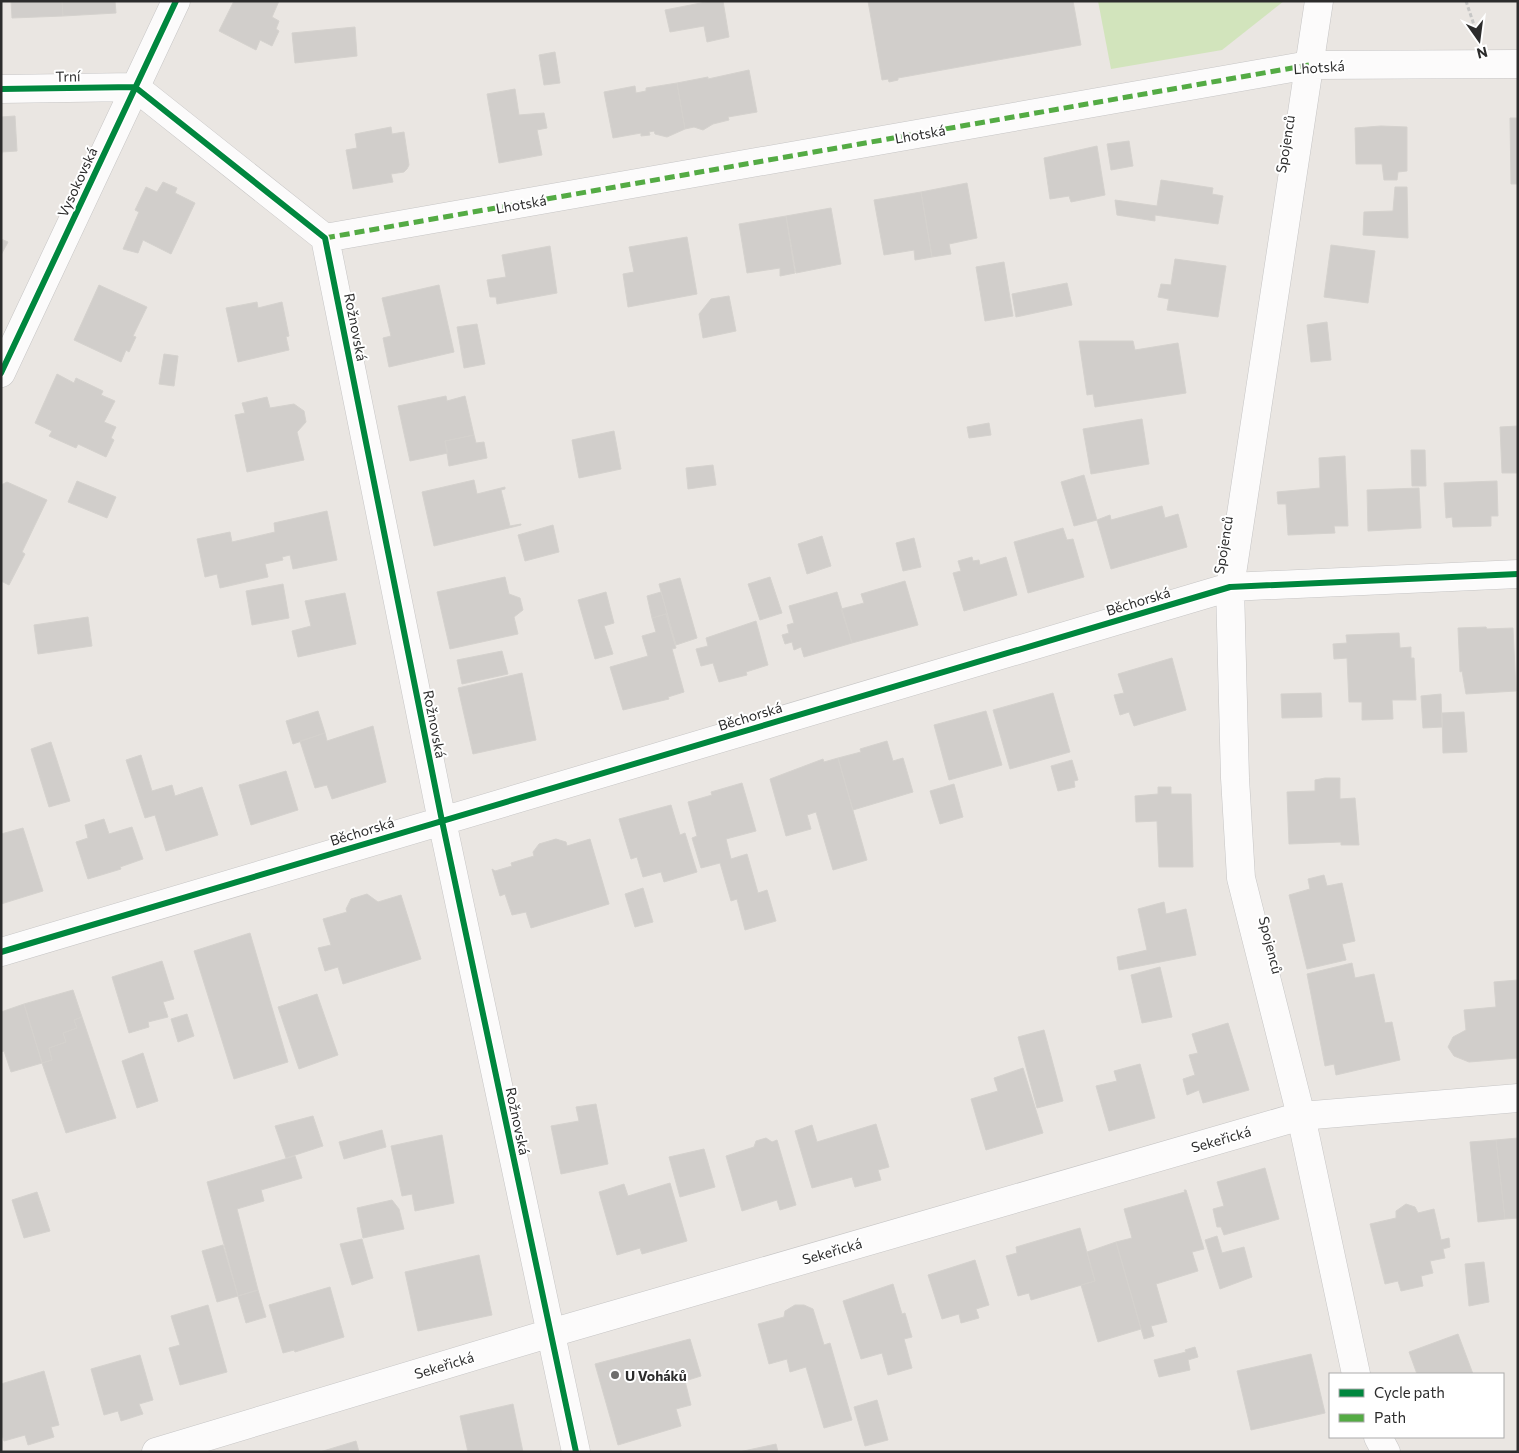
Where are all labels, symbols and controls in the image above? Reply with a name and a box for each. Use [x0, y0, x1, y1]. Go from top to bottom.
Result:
north arrow [1454, 15, 1504, 65]
text: N [1475, 44, 1489, 63]
street label: Lhotská [1293, 57, 1345, 77]
street label: Trní [55, 67, 81, 85]
street label: Spojenců [1272, 114, 1298, 174]
street label: Lhotská [893, 121, 947, 147]
street label: Vysokovská [53, 145, 101, 219]
street label: Lhotská [494, 191, 548, 217]
street label: Rožnovská [341, 292, 371, 362]
street label: Spojenců [1210, 515, 1236, 575]
street label: Běchorská [1104, 583, 1172, 619]
street label: Rožnovská [420, 689, 450, 759]
street label: Běchorská [716, 698, 784, 734]
street label: Běchorská [328, 813, 396, 849]
street label: Spojenců [1256, 915, 1286, 975]
street label: Rožnovská [503, 1086, 533, 1156]
street label: Sekeřická [1189, 1122, 1253, 1156]
street label: Sekeřická [800, 1234, 864, 1268]
street label: Sekeřická [412, 1348, 476, 1382]
place label: U Voháků [625, 1367, 687, 1384]
marker: U Voháků [609, 1369, 621, 1381]
legend [1329, 1373, 1504, 1438]
text: Cycle path [1374, 1383, 1445, 1401]
text: Path [1374, 1408, 1406, 1426]

